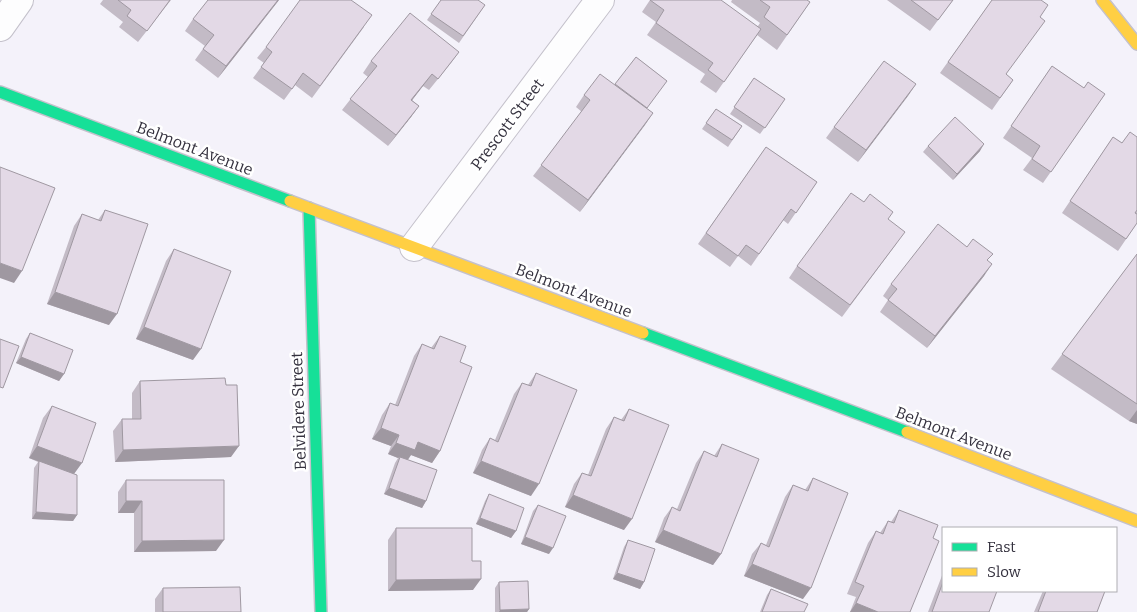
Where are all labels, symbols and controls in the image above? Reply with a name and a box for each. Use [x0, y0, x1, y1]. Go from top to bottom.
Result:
street label: Prescott Street [467, 75, 548, 174]
street label: Belmont Avenue [134, 117, 256, 179]
street label: Belmont Avenue [513, 259, 635, 321]
street label: Belvidere Street [287, 351, 310, 470]
street label: Belmont Avenue [893, 402, 1015, 464]
legend [942, 527, 1117, 592]
text: Fast [987, 538, 1016, 556]
text: Slow [987, 563, 1022, 581]

